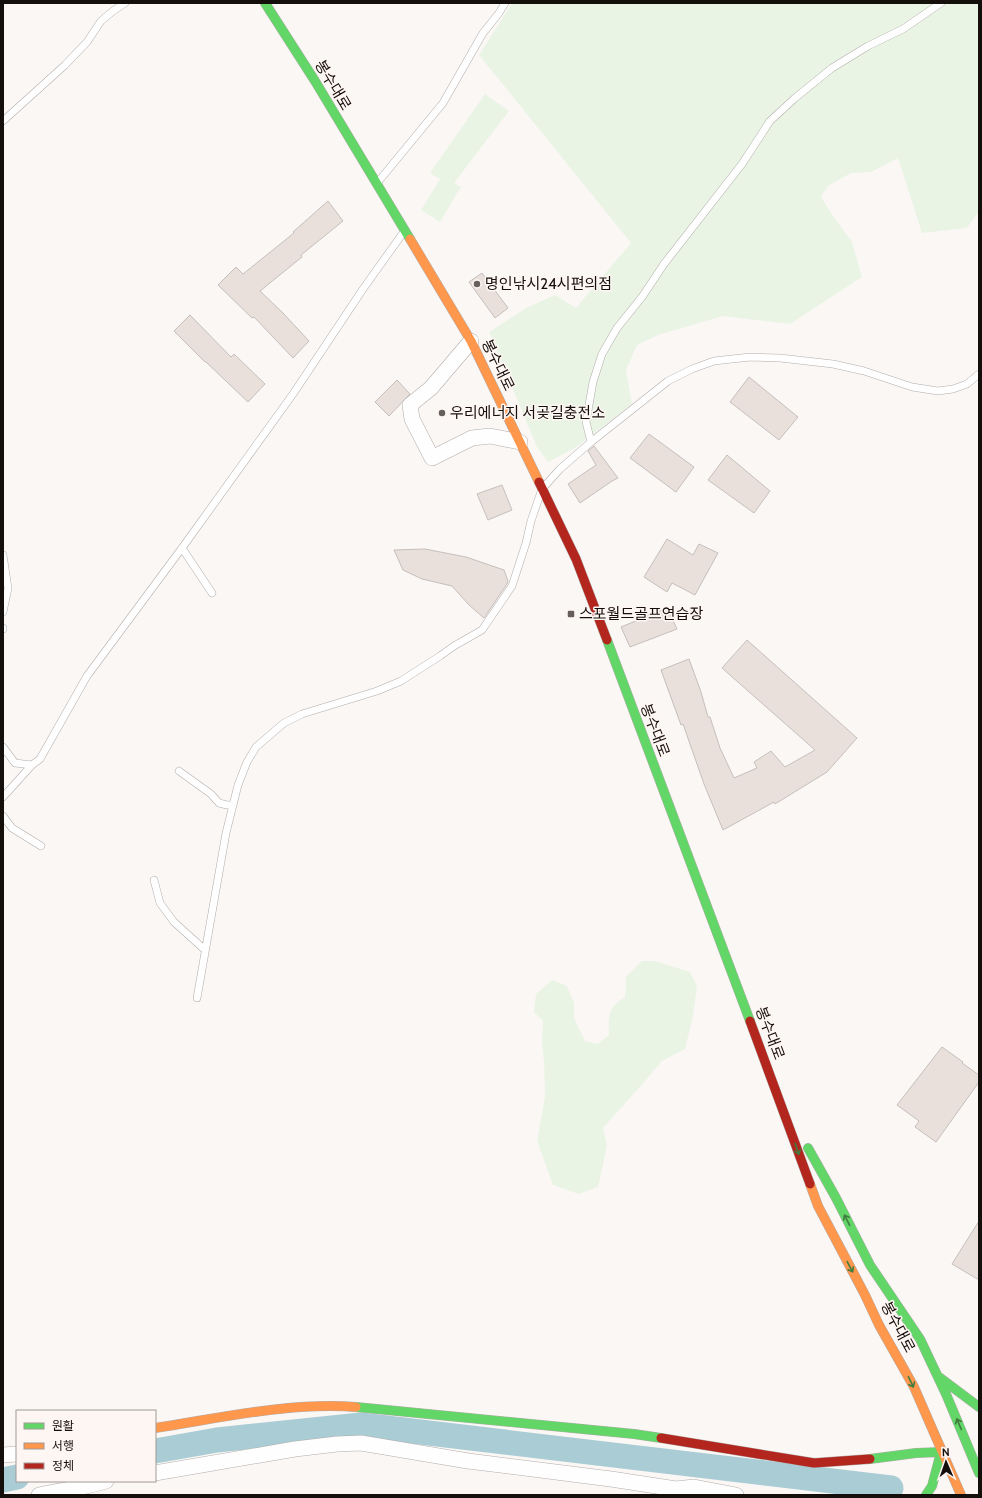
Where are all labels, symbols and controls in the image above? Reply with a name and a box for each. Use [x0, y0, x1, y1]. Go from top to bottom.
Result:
street label: 봉수대로 [311, 57, 355, 113]
place label: 명인낚시24시편의점 [485, 275, 612, 293]
marker: 명인낚시24시편의점 [472, 279, 482, 289]
street label: 봉수대로 [478, 336, 518, 394]
place label: 우리에너지 서곶길충전소 [450, 404, 605, 422]
marker: 우리에너지 서곶길충전소 [437, 408, 447, 418]
place label: 스포월드골프연습장 [579, 605, 703, 623]
marker: 스포월드골프연습장 [566, 609, 576, 619]
street label: 봉수대로 [637, 701, 673, 759]
street label: 봉수대로 [752, 1004, 788, 1062]
one-way arrow [794, 1142, 802, 1154]
one-way arrow [843, 1214, 850, 1226]
one-way arrow [847, 1261, 854, 1273]
street label: 봉수대로 [877, 1298, 919, 1356]
one-way arrow [908, 1375, 915, 1387]
legend [16, 1410, 156, 1482]
text: 원활 [52, 1418, 74, 1433]
one-way arrow [954, 1418, 962, 1430]
text: 서행 [52, 1438, 74, 1453]
north arrow [926, 1442, 966, 1482]
text: N [942, 1445, 950, 1459]
text: 정체 [52, 1458, 74, 1473]

